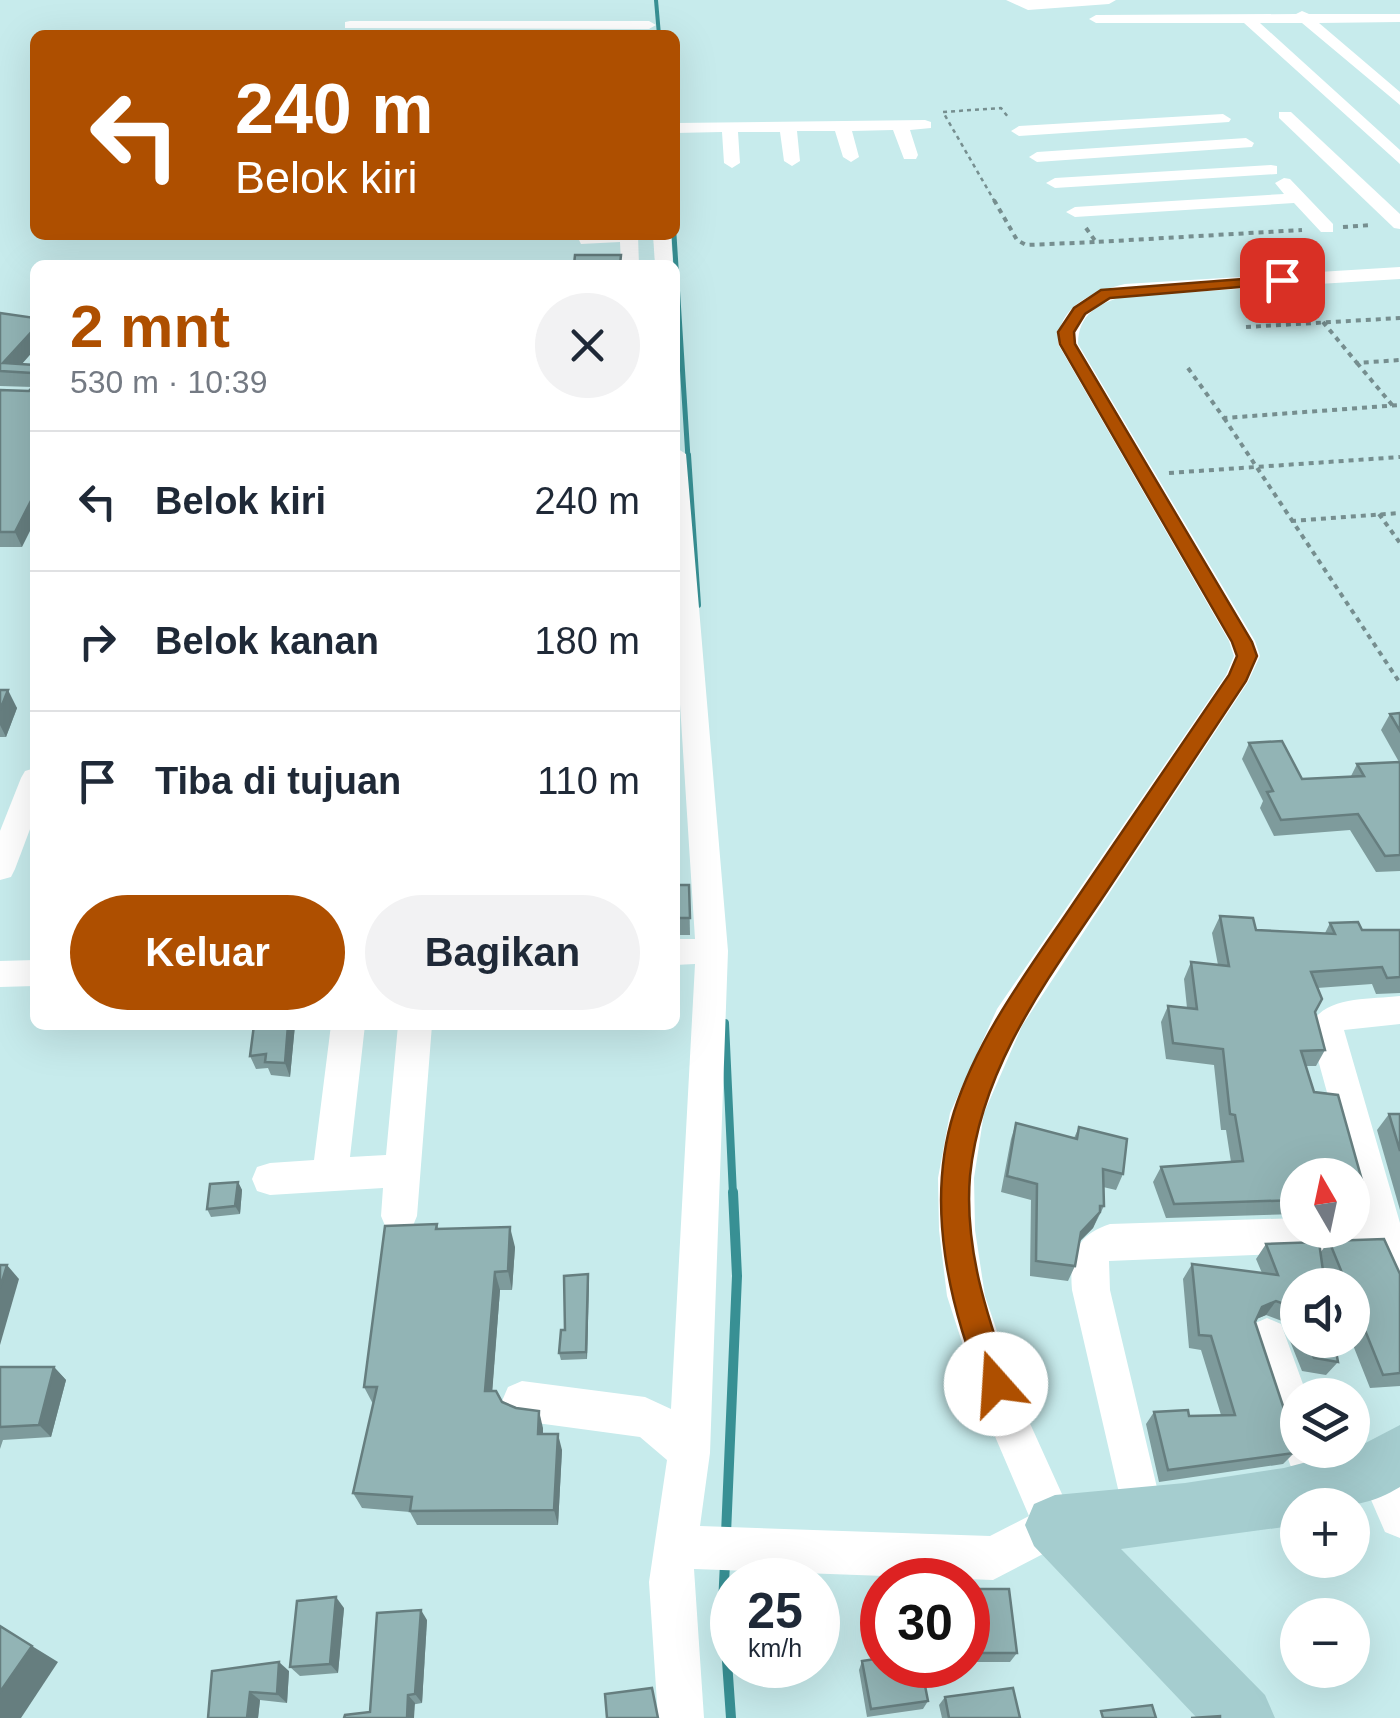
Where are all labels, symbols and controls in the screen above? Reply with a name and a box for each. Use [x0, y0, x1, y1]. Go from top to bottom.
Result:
icon: left [70, 70, 200, 200]
text: 240 m [235, 70, 433, 148]
text: Belok kiri [235, 152, 418, 203]
pin [1240, 238, 1325, 323]
icon: arrive [1255, 253, 1310, 308]
text: 2 mnt [70, 293, 230, 360]
button: close [535, 293, 640, 398]
text: 530 m · 10:39 [70, 364, 267, 400]
icon: left [70, 474, 125, 529]
text: Belok kiri [155, 480, 326, 522]
text: 240 m [534, 480, 640, 522]
icon: right [70, 614, 125, 669]
text: Belok kanan [155, 620, 379, 662]
text: 180 m [534, 620, 640, 662]
icon: arrive [70, 754, 125, 809]
text: Tiba di tujuan [155, 760, 401, 802]
text: 110 m [537, 760, 640, 802]
button: Keluar [70, 895, 345, 1010]
button: Bagikan [365, 895, 640, 1010]
north arrow [1280, 1158, 1370, 1248]
map controls [1280, 1158, 1370, 1688]
button: sound [1280, 1268, 1370, 1358]
position arrow [944, 1332, 1048, 1436]
button: layers [1280, 1378, 1370, 1468]
button: + [1280, 1488, 1370, 1578]
speed limit sign: 30 [860, 1558, 990, 1688]
text: 25 [747, 1583, 803, 1639]
button: − [1280, 1598, 1370, 1688]
text: km/h [748, 1634, 802, 1662]

